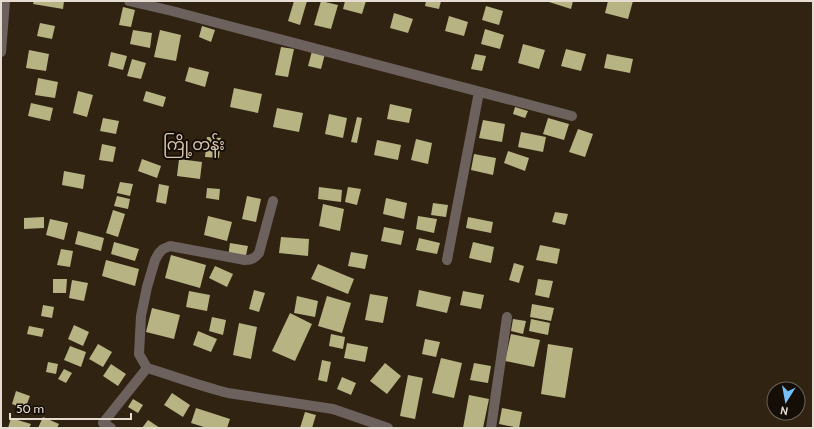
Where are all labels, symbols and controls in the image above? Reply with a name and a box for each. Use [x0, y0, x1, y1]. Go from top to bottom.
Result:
district label: ကြို့တန်း [163, 133, 225, 158]
north arrow [766, 381, 806, 421]
scale bar [10, 395, 131, 421]
text: 50 m [16, 401, 44, 416]
text: N [779, 403, 789, 418]

